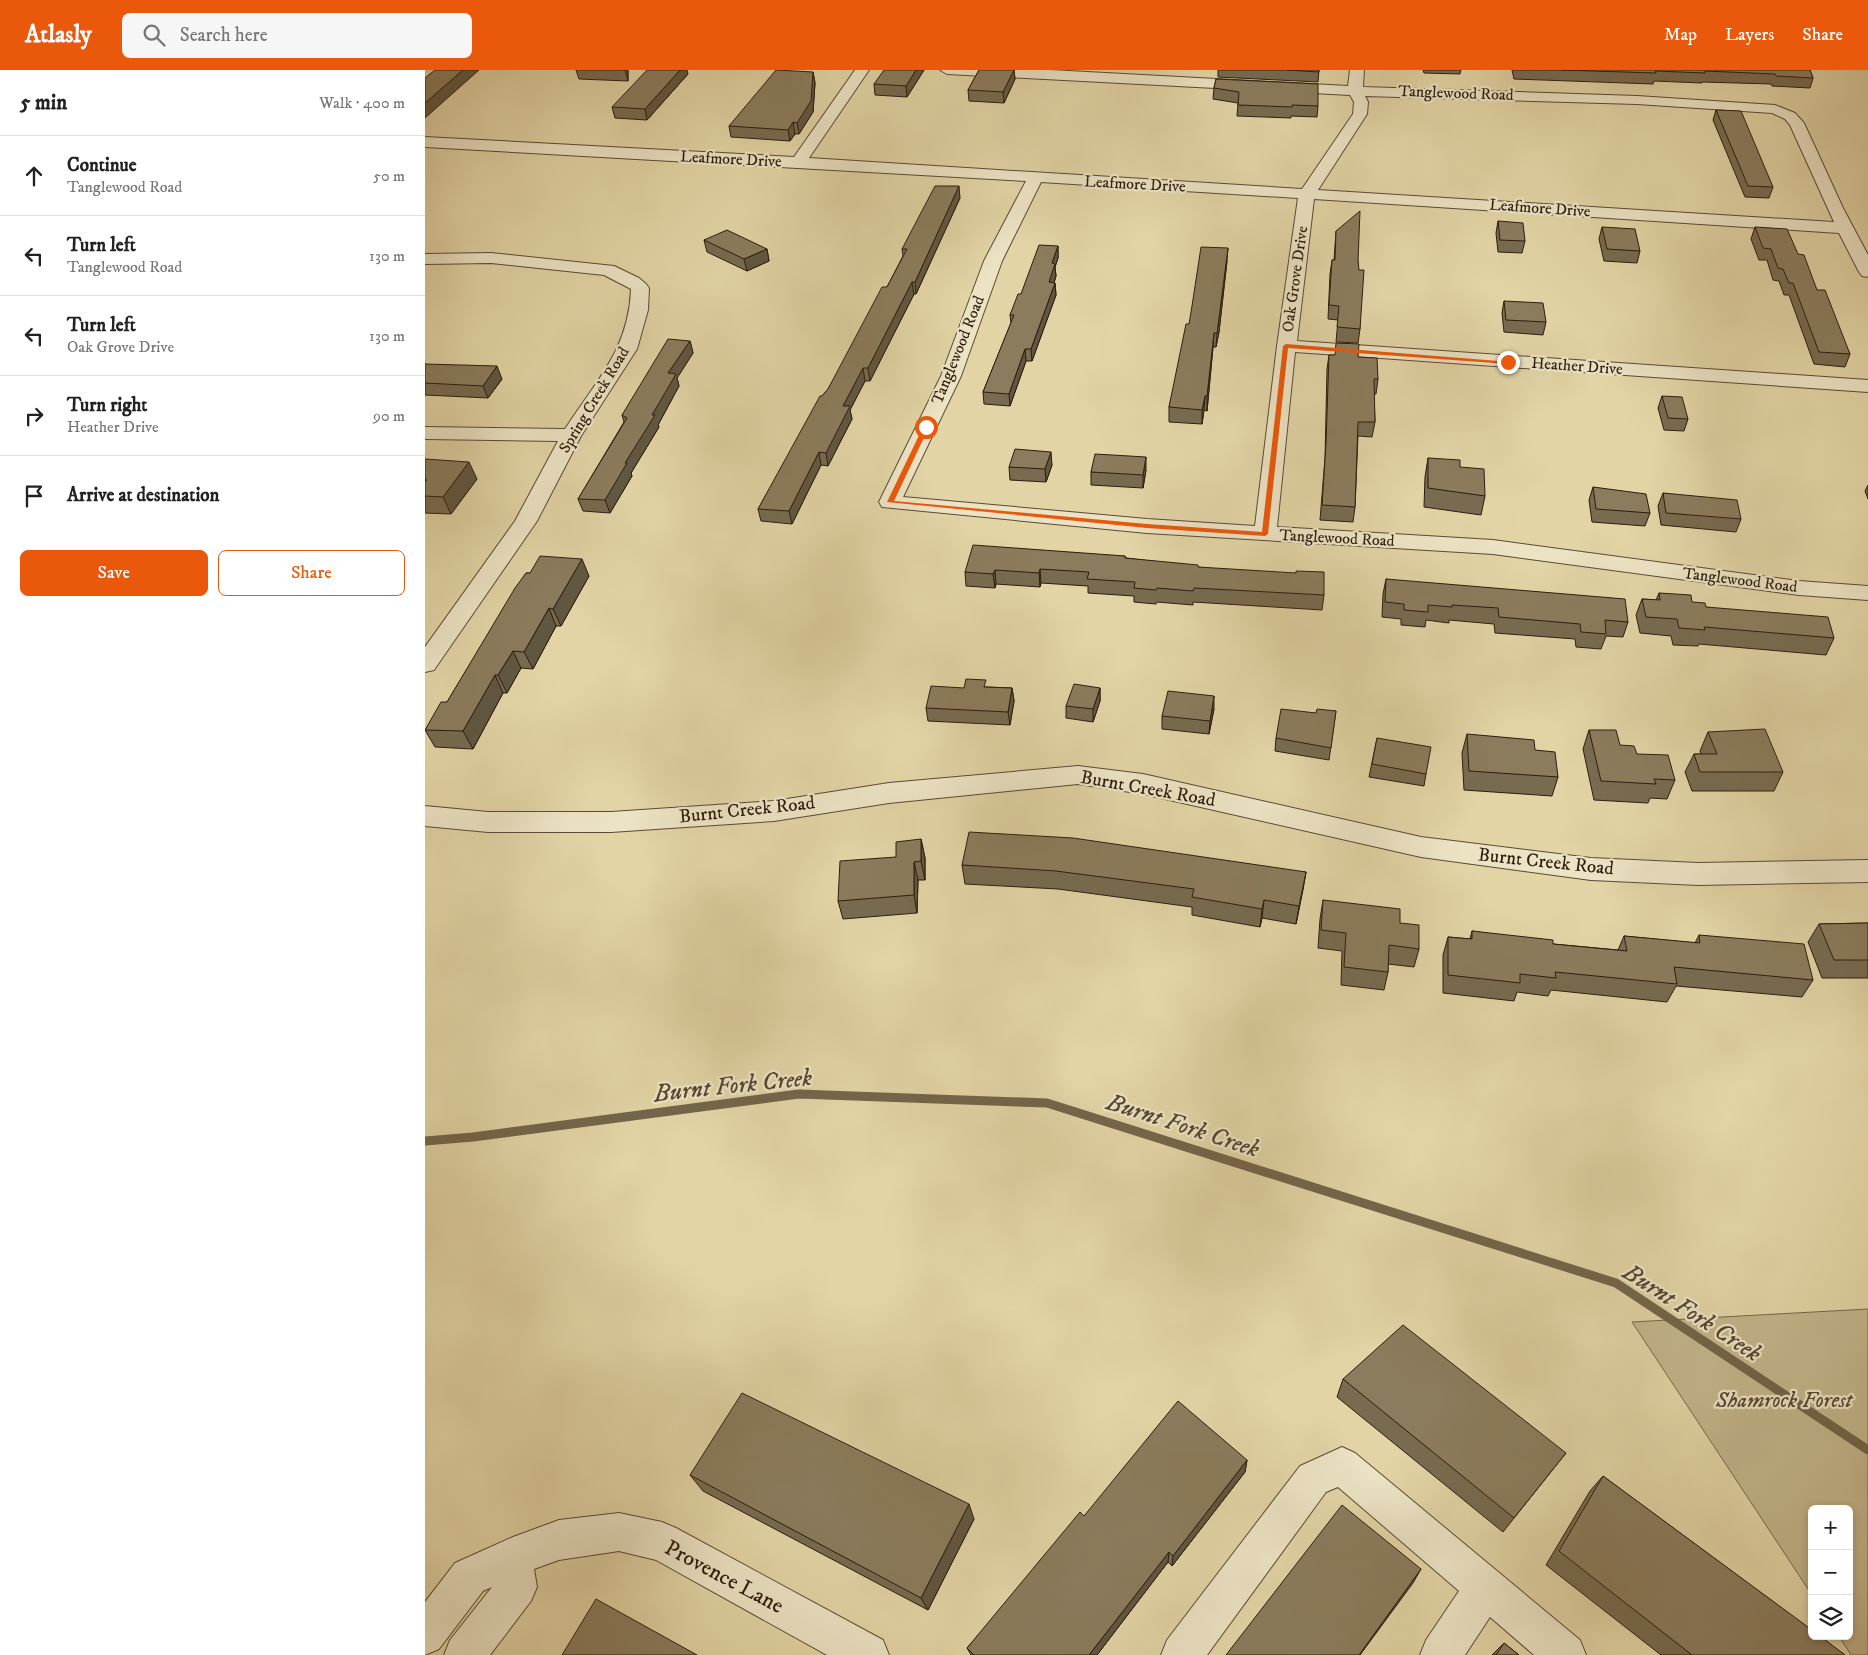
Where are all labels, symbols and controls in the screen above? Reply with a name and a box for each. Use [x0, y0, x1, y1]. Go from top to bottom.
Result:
search box [122, 13, 472, 58]
text: Atlasly [25, 20, 92, 50]
icon: search [140, 21, 168, 49]
text: Search here [180, 24, 268, 47]
text: Map [1664, 24, 1697, 46]
text: Layers [1725, 24, 1774, 46]
text: Share [1802, 24, 1843, 46]
street label: Tanglewood Road [1398, 81, 1514, 105]
text: 5 min [20, 90, 67, 116]
text: Walk · 400 m [319, 93, 405, 113]
street label: Leafmore Drive [680, 146, 783, 172]
text: Continue [67, 154, 137, 177]
icon: ahead [20, 162, 48, 190]
text: 50 m [373, 166, 405, 186]
street label: Leafmore Drive [1084, 171, 1187, 197]
text: Tanglewood Road [67, 177, 182, 197]
street label: Leafmore Drive [1489, 194, 1592, 222]
street label: Oak Grove Drive [1278, 224, 1312, 333]
text: Turn left [67, 234, 136, 257]
icon: left [20, 242, 48, 270]
text: 130 m [369, 246, 405, 266]
text: Tanglewood Road [67, 257, 182, 277]
street label: Tanglewood Road [927, 293, 989, 407]
text: Turn left [67, 314, 136, 337]
icon: left [20, 322, 48, 350]
text: 130 m [369, 326, 405, 346]
text: Oak Grove Drive [67, 337, 174, 357]
street label: Spring Creek Road [554, 343, 634, 457]
route end [1497, 351, 1520, 374]
street label: Heather Drive [1531, 353, 1624, 379]
text: Turn right [67, 394, 147, 417]
icon: right [20, 402, 48, 430]
text: 90 m [373, 406, 405, 426]
route start [915, 416, 938, 439]
text: Heather Drive [67, 417, 159, 437]
icon: arrive [20, 482, 48, 510]
text: Arrive at destination [67, 484, 219, 507]
street label: Tanglewood Road [1279, 525, 1395, 551]
button: Save [20, 550, 208, 596]
button: Share [218, 550, 405, 596]
street label: Tanglewood Road [1682, 563, 1798, 597]
street label: Burnt Creek Road [1079, 766, 1218, 812]
street label: Burnt Creek Road [678, 791, 817, 829]
street label: Burnt Creek Road [1477, 843, 1616, 881]
water label: Burnt Fork Creek [651, 1063, 814, 1109]
water label: Burnt Fork Creek [1102, 1087, 1263, 1165]
water label: Burnt Fork Creek [1616, 1257, 1767, 1369]
park label: Shamrock Forest [1715, 1387, 1854, 1414]
map controls [1808, 1505, 1853, 1640]
button: + [1808, 1505, 1853, 1550]
street label: Provence Lane [660, 1534, 788, 1620]
button: − [1808, 1550, 1853, 1595]
button: layers [1808, 1595, 1853, 1640]

